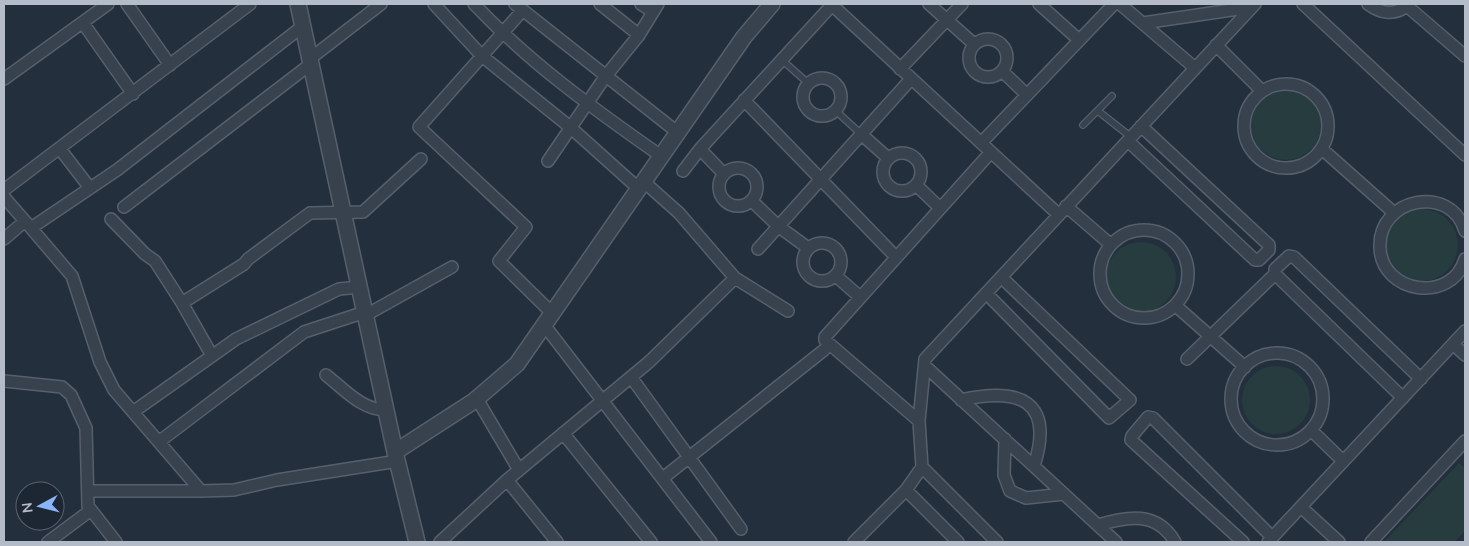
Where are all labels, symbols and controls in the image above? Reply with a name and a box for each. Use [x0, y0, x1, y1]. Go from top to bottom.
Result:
north arrow [15, 481, 65, 531]
text: N [18, 501, 38, 514]

